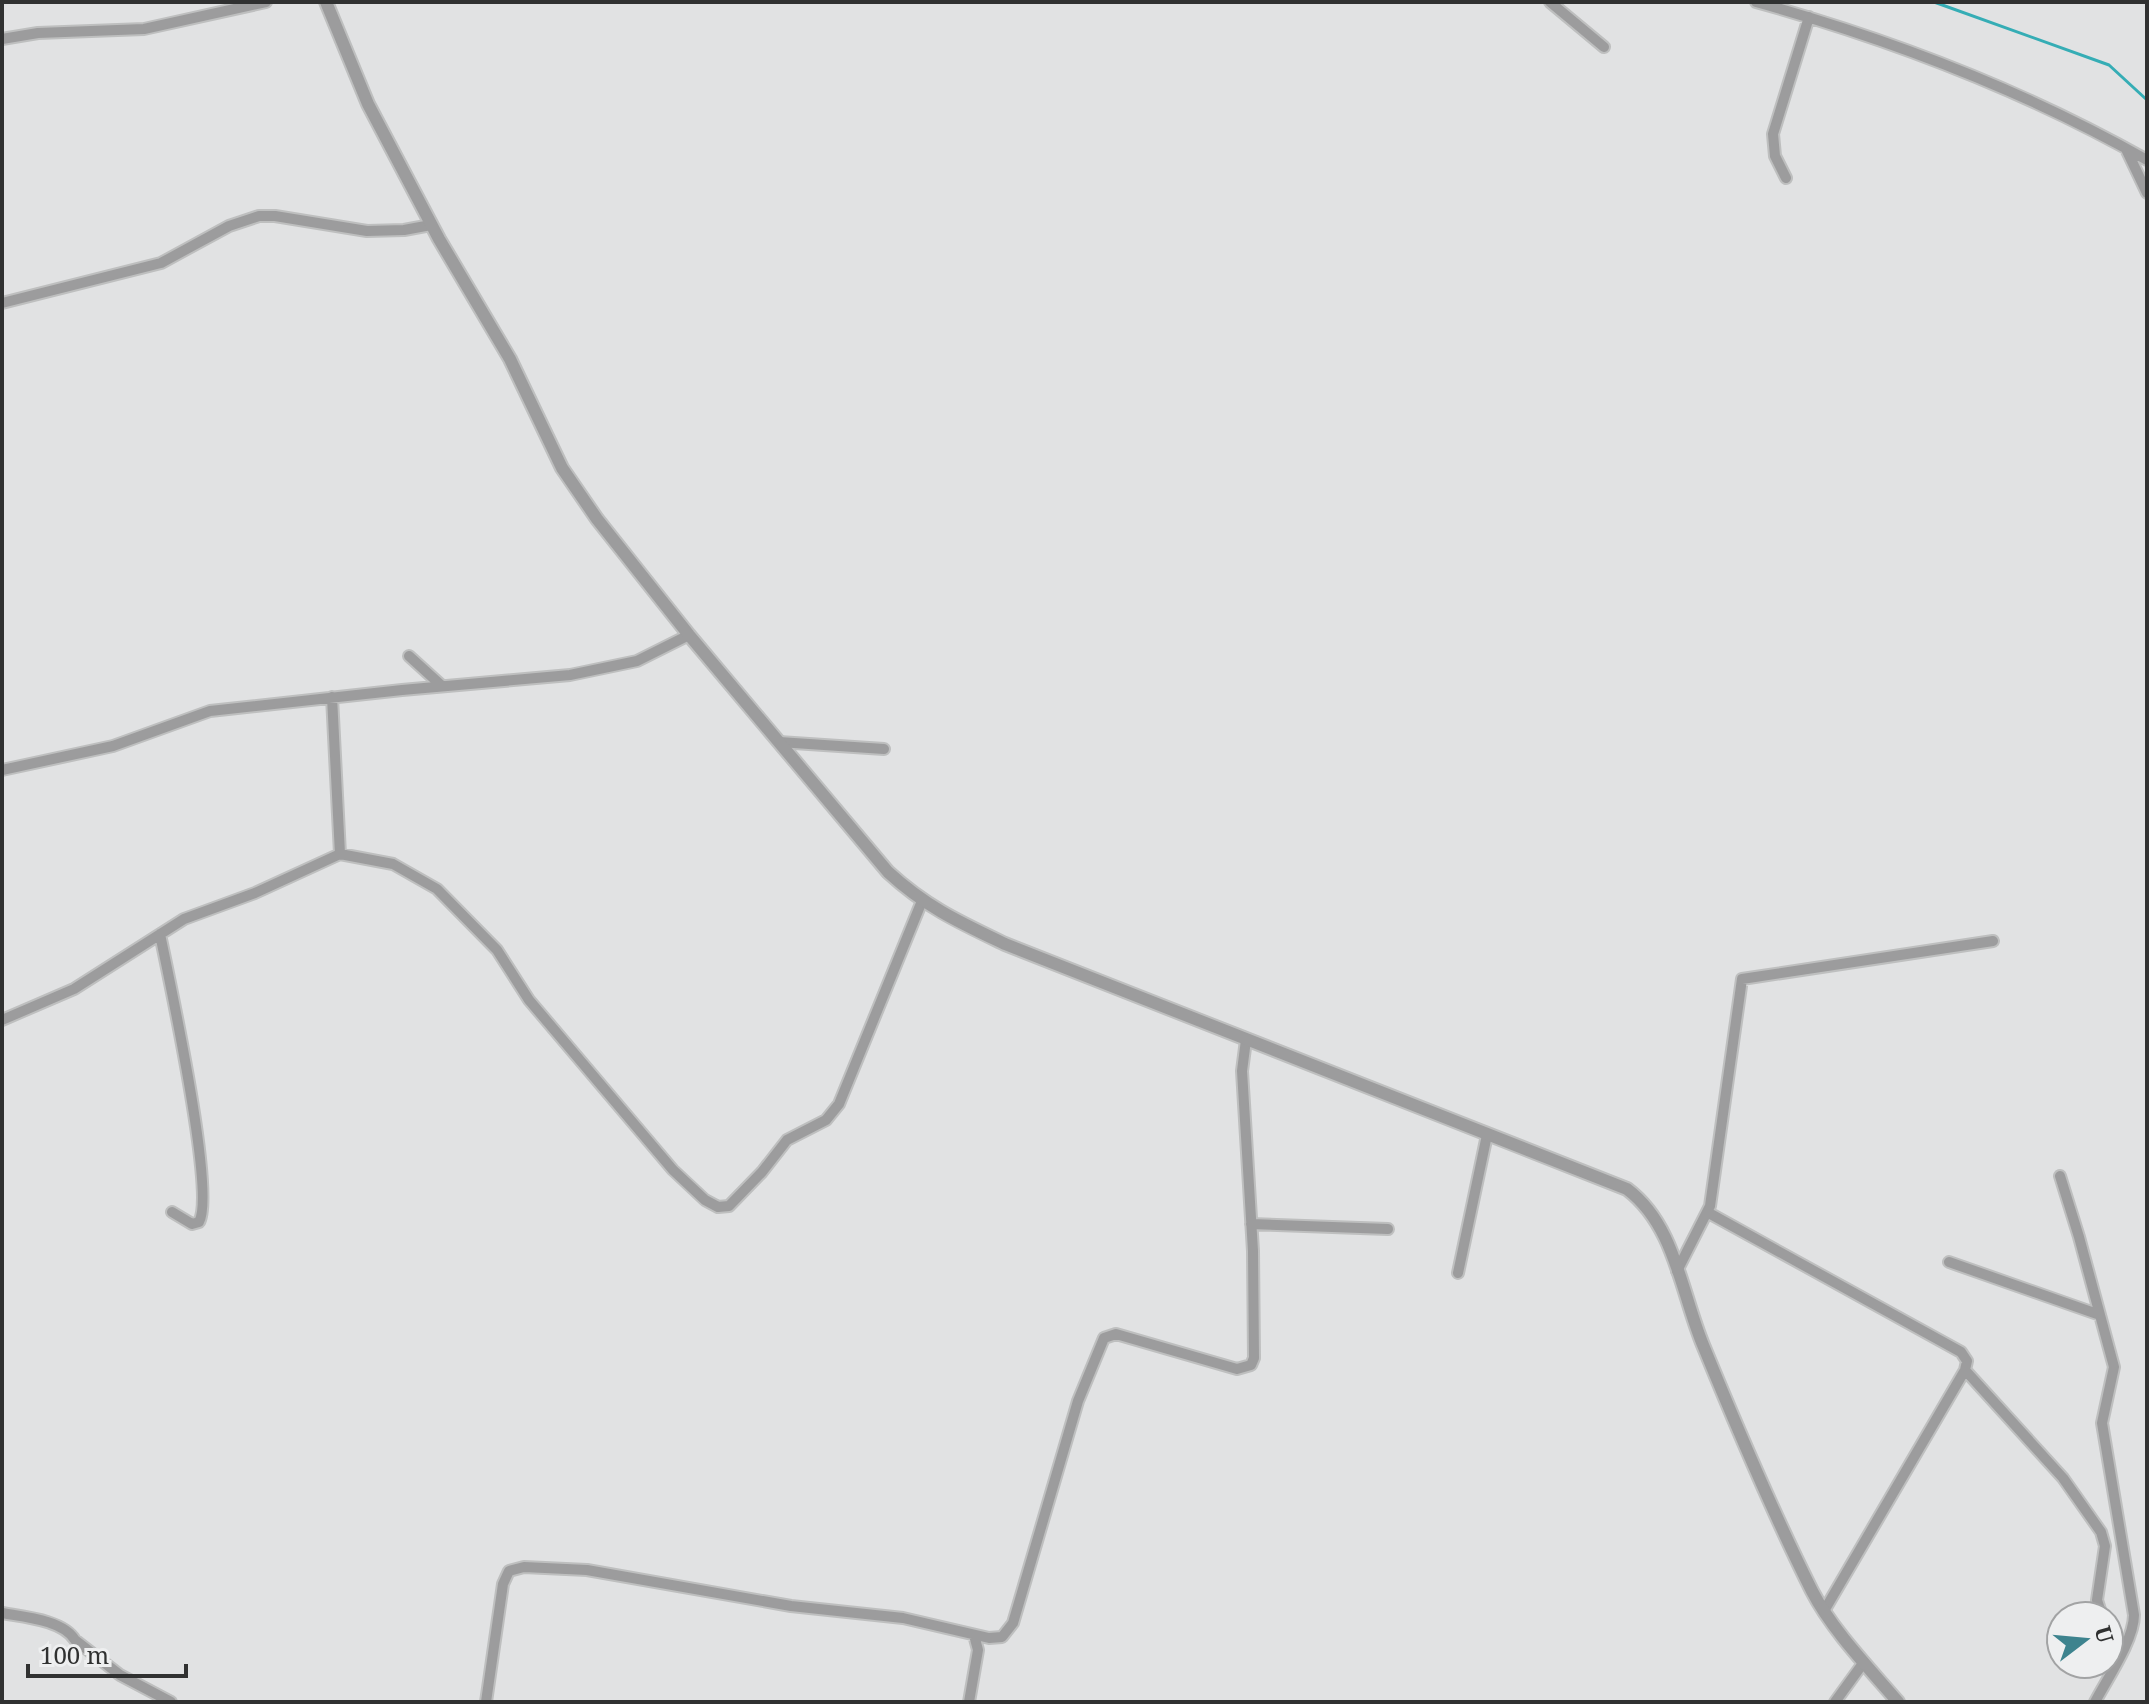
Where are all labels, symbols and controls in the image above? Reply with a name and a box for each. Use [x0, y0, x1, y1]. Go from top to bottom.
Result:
north arrow [2045, 1600, 2125, 1680]
text: U [2089, 1622, 2122, 1647]
scale bar [28, 1628, 186, 1678]
text: 100 m [40, 1638, 109, 1671]

